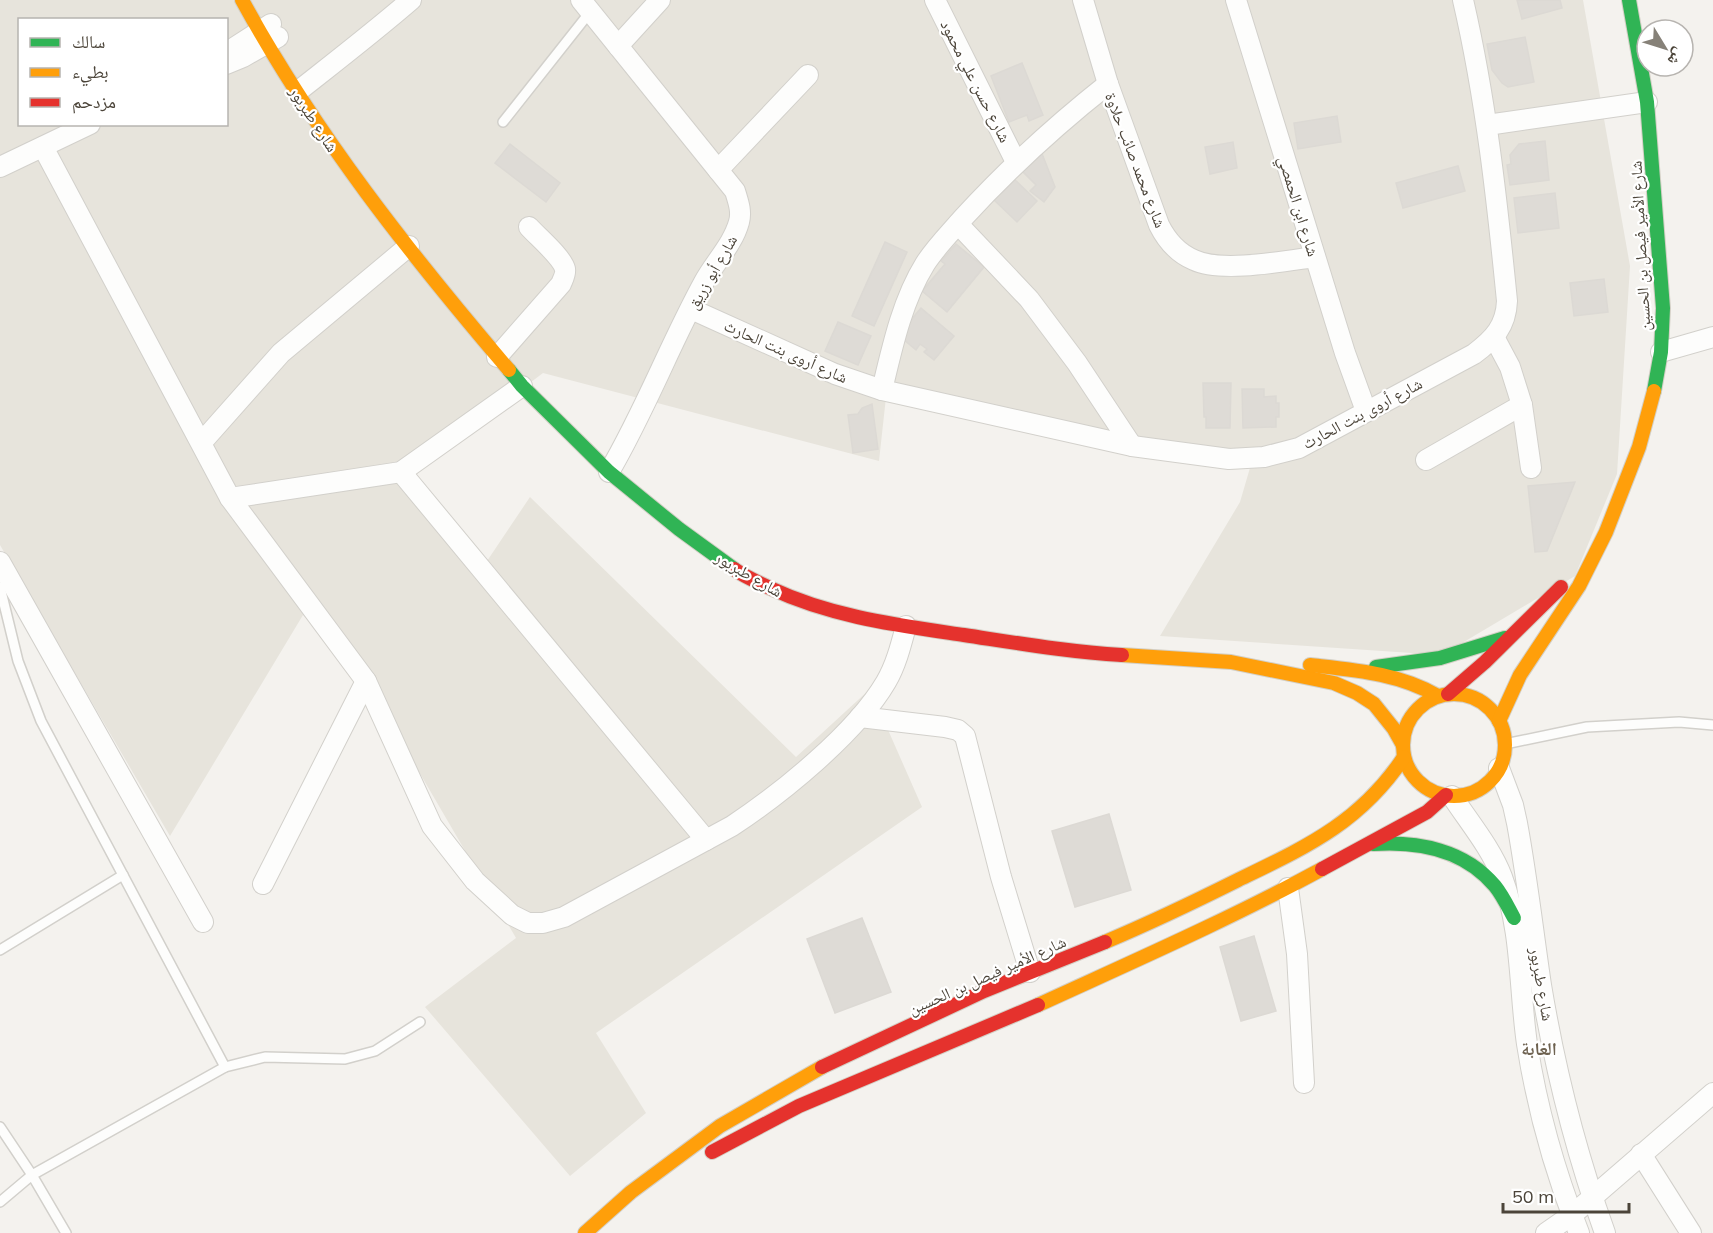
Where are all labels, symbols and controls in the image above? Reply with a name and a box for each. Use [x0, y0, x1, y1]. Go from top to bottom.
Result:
street label: شارع حسن علي محمود [934, 16, 1016, 147]
legend [18, 18, 228, 126]
north arrow [1635, 18, 1695, 78]
text: سالك [72, 30, 105, 53]
text: ش [1664, 44, 1690, 70]
text: بطيء [72, 60, 109, 87]
street label: شارع طبربور [284, 82, 343, 156]
text: مزدحم [72, 90, 116, 114]
street label: شارع محمد صائب حلاوة [1100, 90, 1171, 231]
street label: شارع ابن الحمصي [1271, 153, 1324, 260]
street label: شارع الأمير فيصل بن الحسين [1626, 160, 1655, 332]
street label: شارع أبو زريق [683, 231, 742, 313]
street label: شارع أروى بنت الحارث [721, 315, 851, 388]
street label: شارع أروى بنت الحارث [1299, 373, 1426, 454]
street label: شارع طبربور [710, 546, 786, 602]
street label: شارع الأمير فيصل بن الحسين [905, 931, 1069, 1020]
street label: شارع طبربور [1525, 945, 1558, 1023]
district label: الغابة [1521, 1037, 1557, 1060]
scale bar [1503, 1176, 1629, 1214]
text: 50 m [1512, 1185, 1554, 1208]

